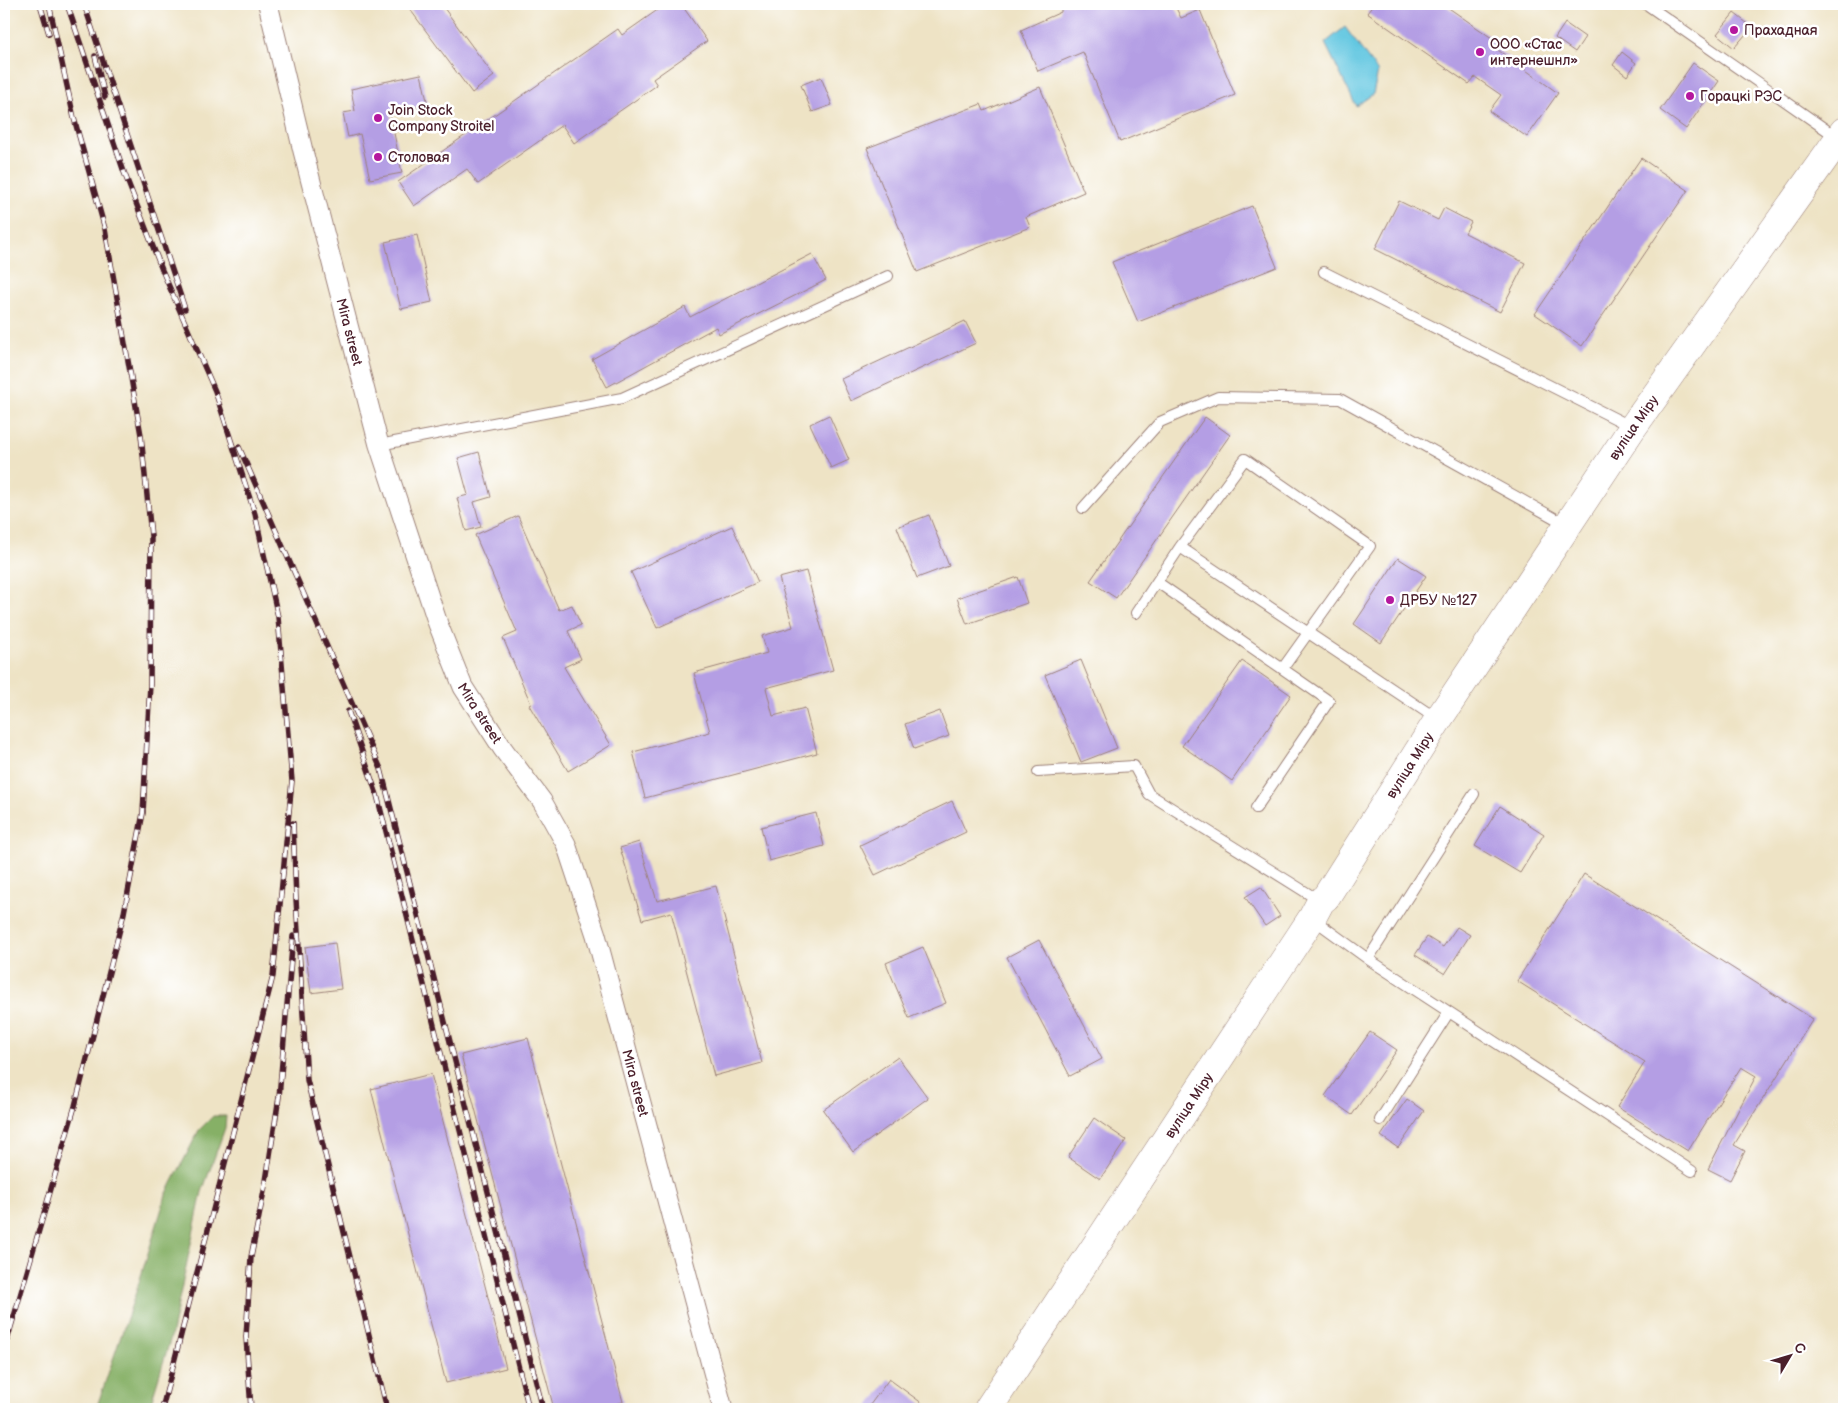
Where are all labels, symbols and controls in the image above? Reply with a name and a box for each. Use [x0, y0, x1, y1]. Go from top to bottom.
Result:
place label: Прахадная [1744, 22, 1818, 39]
marker: Прахадная [1728, 24, 1740, 36]
place label: ООО «Стас интернешнл» [1490, 36, 1578, 69]
marker: ООО «Стас интернешнл» [1474, 46, 1486, 58]
place label: Горацкі РЭС [1700, 88, 1782, 105]
marker: Горацкі РЭС [1684, 90, 1696, 102]
place label: Join Stock Company Stroitel [388, 102, 494, 135]
marker: Join Stock Company Stroitel [372, 112, 384, 124]
place label: Столовая [388, 149, 450, 166]
marker: Столовая [372, 151, 384, 163]
street label: Mira street [333, 296, 367, 368]
street label: вуліца Міру [1605, 391, 1662, 463]
place label: ДРБУ №127 [1400, 592, 1477, 609]
marker: ДРБУ №127 [1384, 594, 1396, 606]
street label: Mira street [454, 679, 506, 747]
street label: вуліца Міру [1382, 728, 1437, 801]
street label: Mira street [619, 1047, 653, 1119]
street label: вуліца Міру [1161, 1069, 1217, 1141]
north arrow [1766, 1330, 1816, 1380]
text: С [1790, 1339, 1810, 1358]

